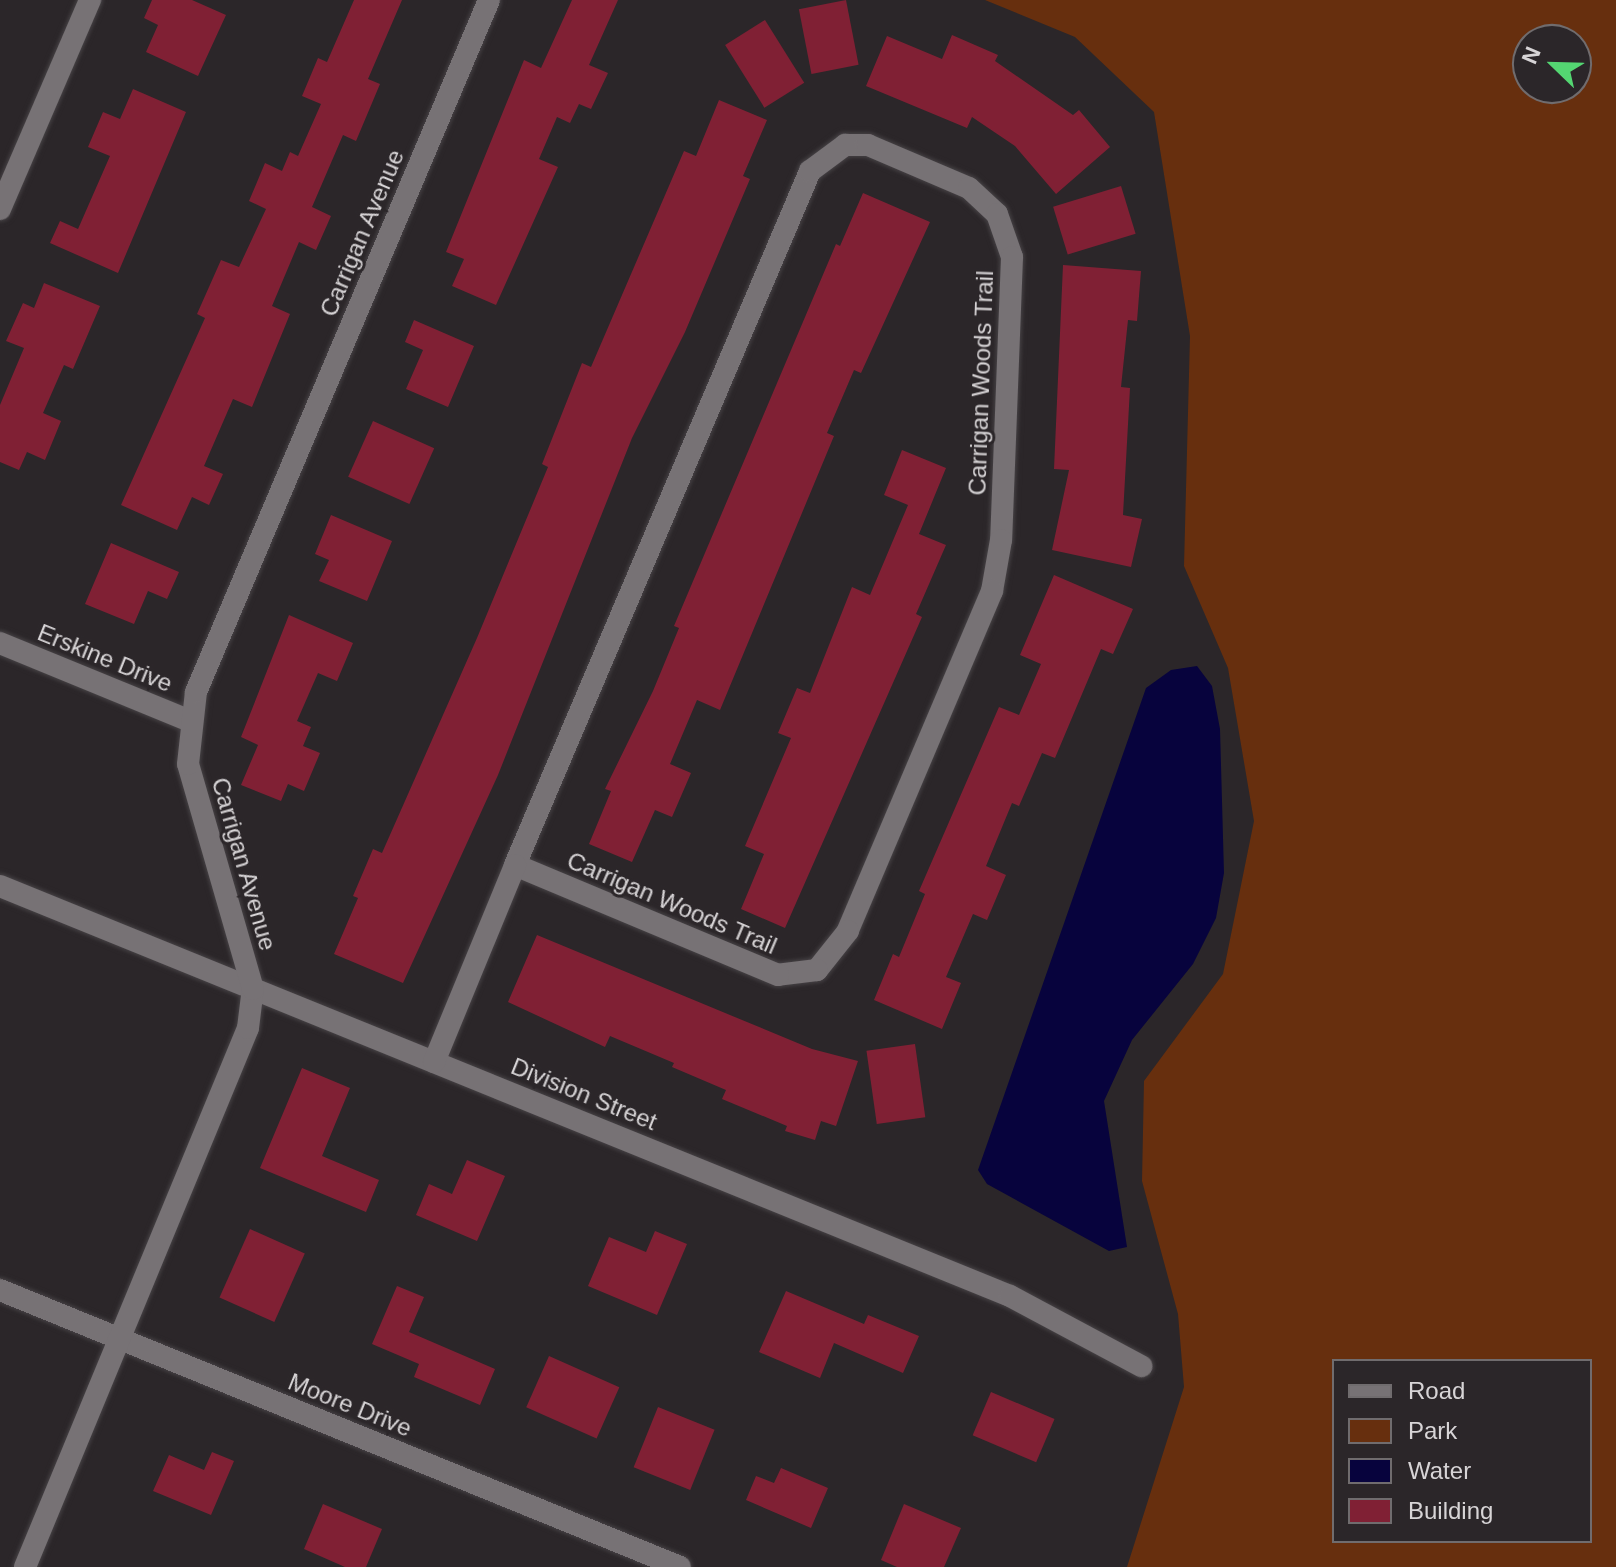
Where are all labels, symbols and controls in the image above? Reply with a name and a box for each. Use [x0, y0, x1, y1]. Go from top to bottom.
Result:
north arrow [1512, 24, 1592, 104]
text: N [1517, 43, 1546, 67]
street label: Carrigan Avenue [314, 145, 410, 321]
street label: Carrigan Woods Trail [963, 270, 999, 496]
street label: Erskine Drive [33, 618, 177, 698]
street label: Carrigan Avenue [205, 774, 283, 954]
street label: Carrigan Woods Trail [563, 846, 781, 960]
street label: Division Street [507, 1052, 661, 1136]
legend [1332, 1359, 1592, 1543]
street label: Moore Drive [284, 1367, 416, 1443]
text: Road [1408, 1377, 1465, 1404]
text: Park [1408, 1417, 1457, 1444]
text: Water [1408, 1457, 1471, 1484]
text: Building [1408, 1497, 1493, 1524]

